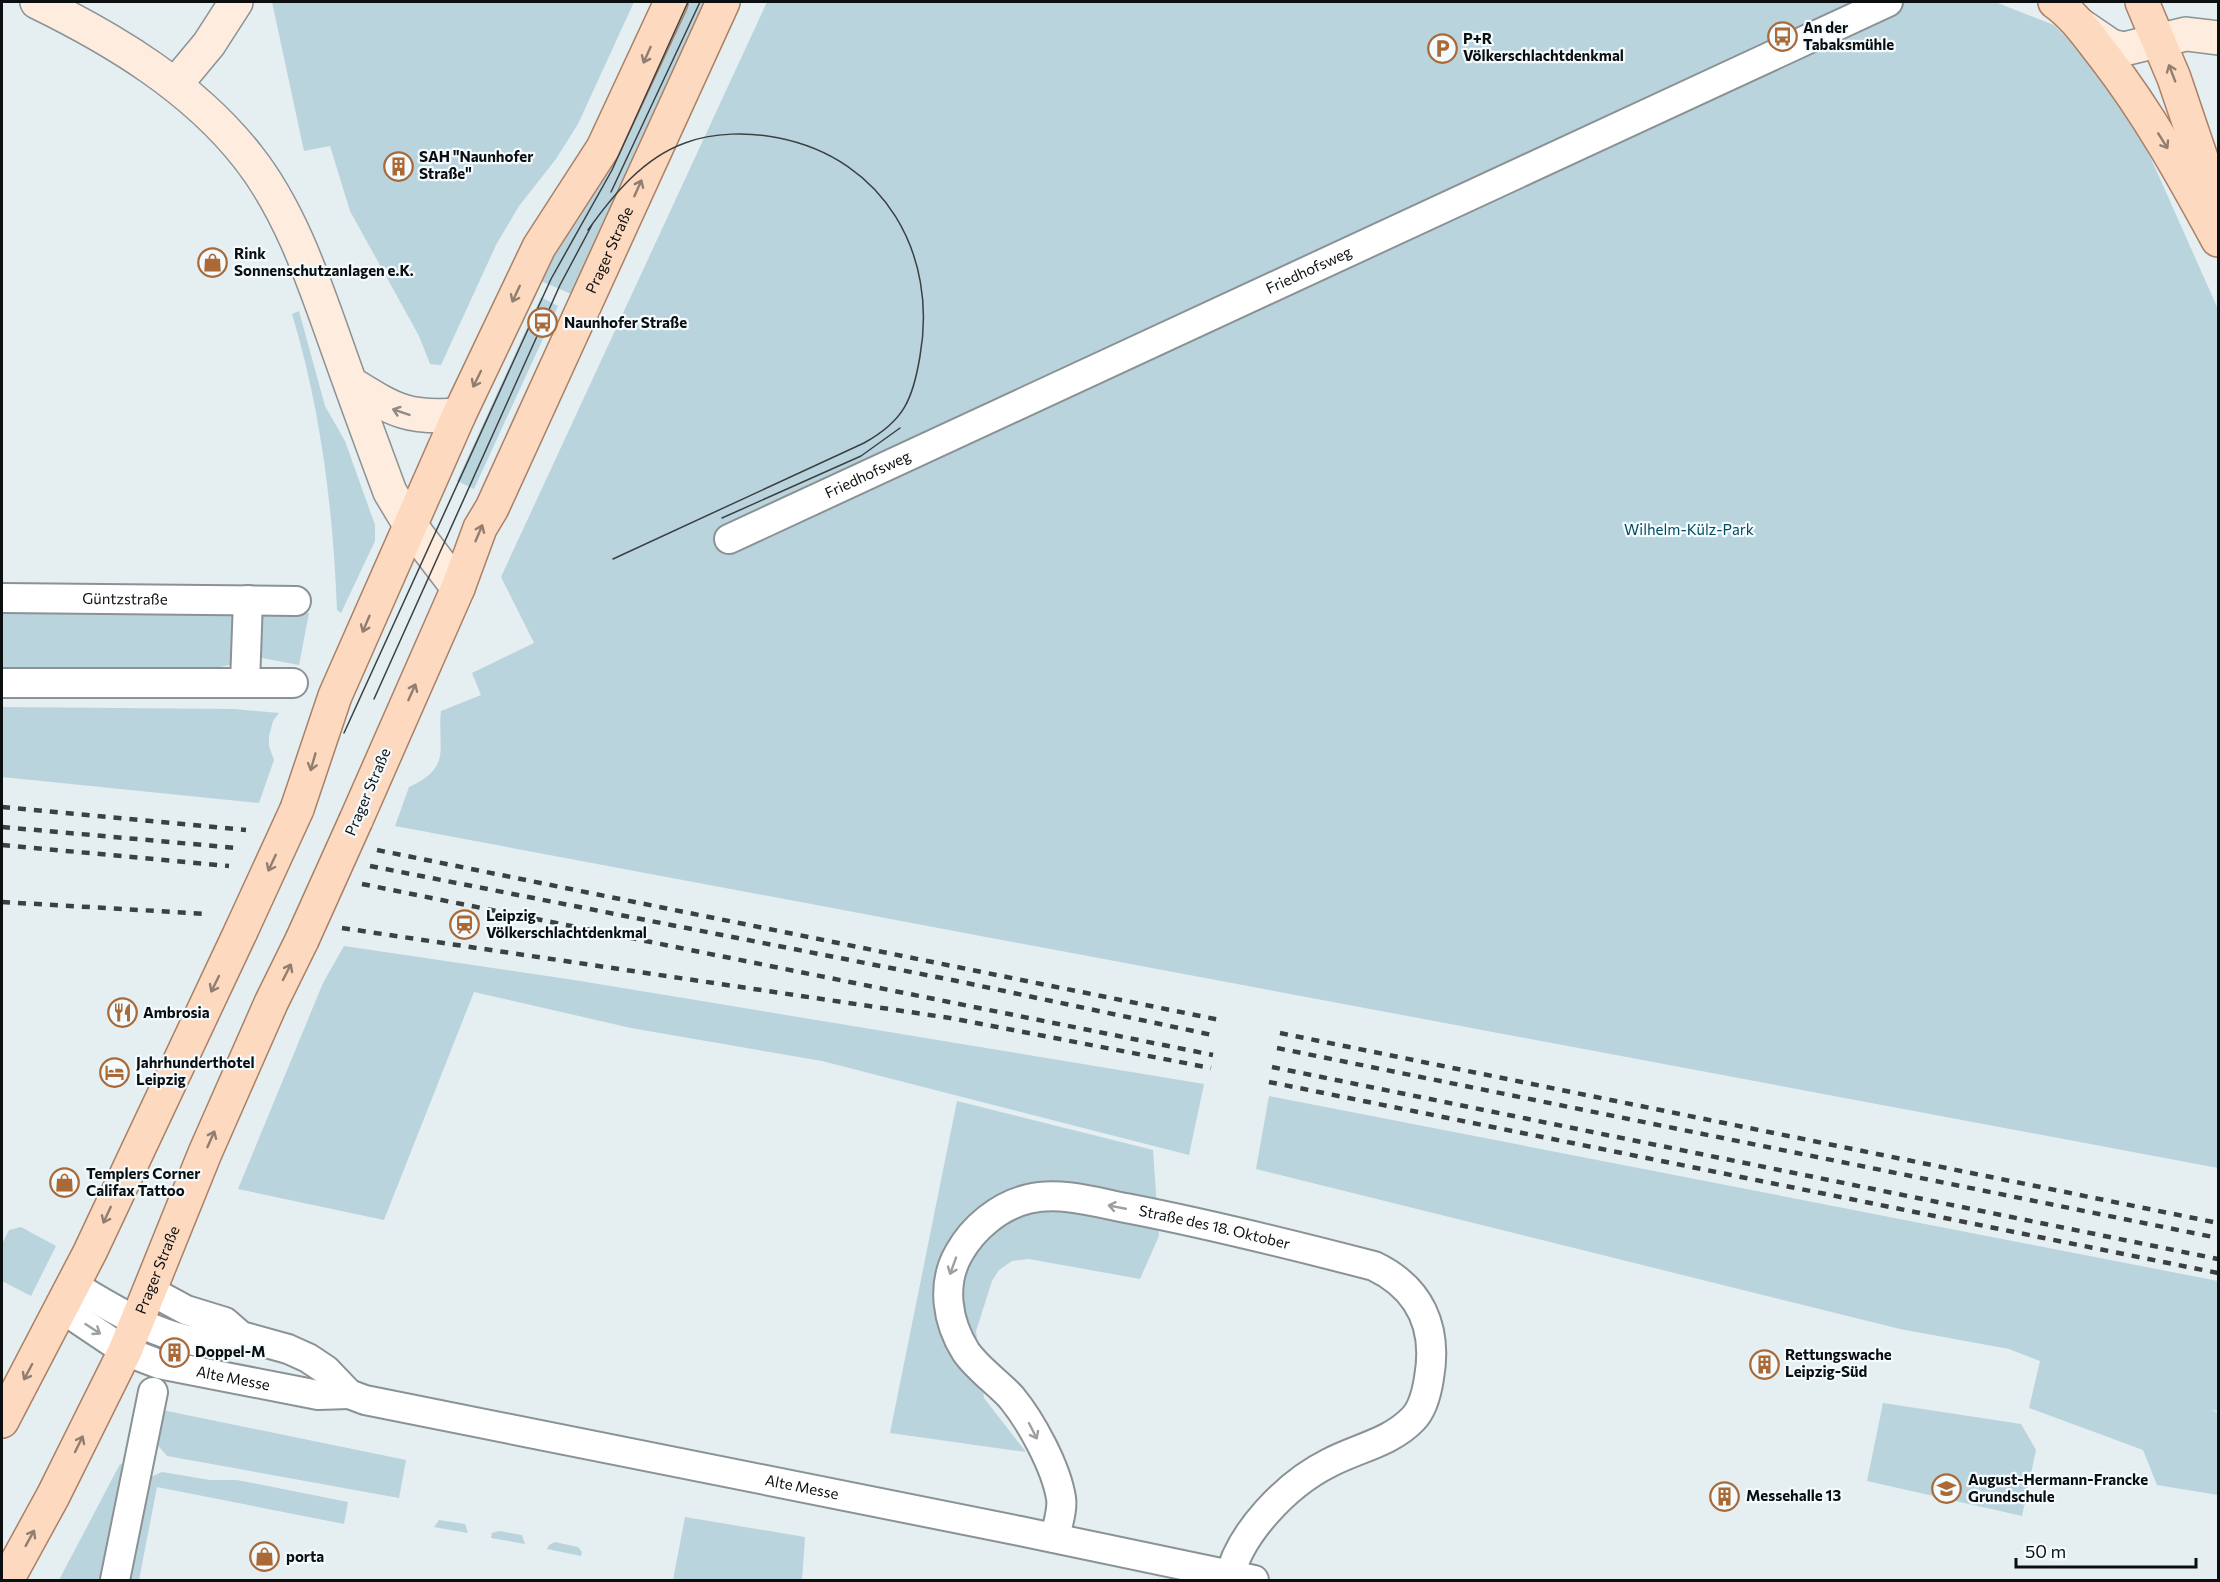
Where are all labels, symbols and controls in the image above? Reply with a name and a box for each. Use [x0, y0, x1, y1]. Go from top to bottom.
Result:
place label: An der Tabaksmühle [1803, 18, 1894, 53]
bus stop icon: An der Tabaksmühle [1766, 21, 1798, 53]
place label: P+R Völkerschlachtdenkmal [1463, 29, 1624, 64]
parking icon: P+R Völkerschlachtdenkmal [1426, 32, 1458, 64]
one-way arrow [641, 45, 652, 63]
one-way arrow [2166, 64, 2177, 83]
one-way arrow [2158, 132, 2170, 149]
place label: SAH "Naunhofer Straße" [419, 147, 533, 182]
building icon: SAH "Naunhofer Straße" [382, 150, 414, 182]
one-way arrow [633, 179, 645, 197]
street label: Prager Straße [581, 204, 636, 296]
street label: Friedhofsweg [1263, 242, 1354, 297]
place label: Rink Sonnenschutzanlagen e.K. [234, 244, 414, 279]
shop icon: Rink Sonnenschutzanlagen e.K. [197, 247, 229, 279]
one-way arrow [510, 285, 522, 303]
bus stop icon: Naunhofer Straße [527, 307, 559, 339]
place label: Naunhofer Straße [564, 313, 687, 331]
one-way arrow [470, 369, 482, 387]
one-way arrow [392, 406, 411, 417]
street label: Friedhofsweg [822, 446, 913, 501]
park label: Wilhelm-Külz-Park [1624, 520, 1754, 538]
one-way arrow [474, 525, 485, 543]
street label: Güntzstraße [82, 589, 168, 608]
one-way arrow [360, 615, 371, 633]
one-way arrow [407, 683, 418, 702]
street label: Prager Straße [341, 745, 394, 838]
one-way arrow [307, 752, 318, 771]
one-way arrow [266, 853, 278, 871]
place label: Leipzig Völkerschlachtdenkmal [486, 906, 647, 941]
station icon: Leipzig Völkerschlachtdenkmal [449, 909, 481, 941]
one-way arrow [281, 963, 293, 981]
one-way arrow [209, 974, 221, 992]
restaurant icon: Ambrosia [106, 997, 138, 1029]
place label: Ambrosia [143, 1003, 210, 1021]
place label: Jahrhunderthotel Leipzig [136, 1053, 255, 1088]
hotel icon: Jahrhunderthotel Leipzig [99, 1056, 131, 1088]
one-way arrow [206, 1130, 217, 1148]
place label: Templers Corner Califax Tattoo [86, 1164, 200, 1199]
shop icon: Templers Corner Califax Tattoo [49, 1167, 81, 1199]
one-way arrow [1108, 1201, 1128, 1212]
street label: Straße des 18. Oktober [1137, 1201, 1292, 1252]
one-way arrow [101, 1205, 113, 1223]
street label: Prager Straße [131, 1223, 183, 1316]
one-way arrow [947, 1256, 958, 1275]
one-way arrow [84, 1323, 101, 1335]
building icon: Doppel-M [158, 1336, 190, 1368]
place label: Doppel-M [195, 1342, 265, 1360]
place label: Rettungswache Leipzig-Süd [1785, 1345, 1892, 1380]
building icon: Rettungswache Leipzig-Süd [1748, 1348, 1780, 1380]
street label: Alte Messe [195, 1361, 272, 1393]
one-way arrow [22, 1362, 33, 1380]
one-way arrow [1028, 1422, 1039, 1440]
one-way arrow [73, 1435, 85, 1453]
street label: Alte Messe [764, 1470, 841, 1503]
place label: August-Hermann-Francke Grundschule [1968, 1470, 2148, 1505]
school or university icon: August-Hermann-Francke Grundschule [1931, 1473, 1963, 1505]
building icon: Messehalle 13 [1709, 1480, 1741, 1512]
place label: Messehalle 13 [1746, 1486, 1841, 1504]
one-way arrow [25, 1530, 36, 1548]
scale bar [2016, 1531, 2196, 1569]
text: 50 m [2025, 1540, 2066, 1562]
shop icon: porta [249, 1541, 281, 1573]
place label: porta [286, 1547, 324, 1565]

